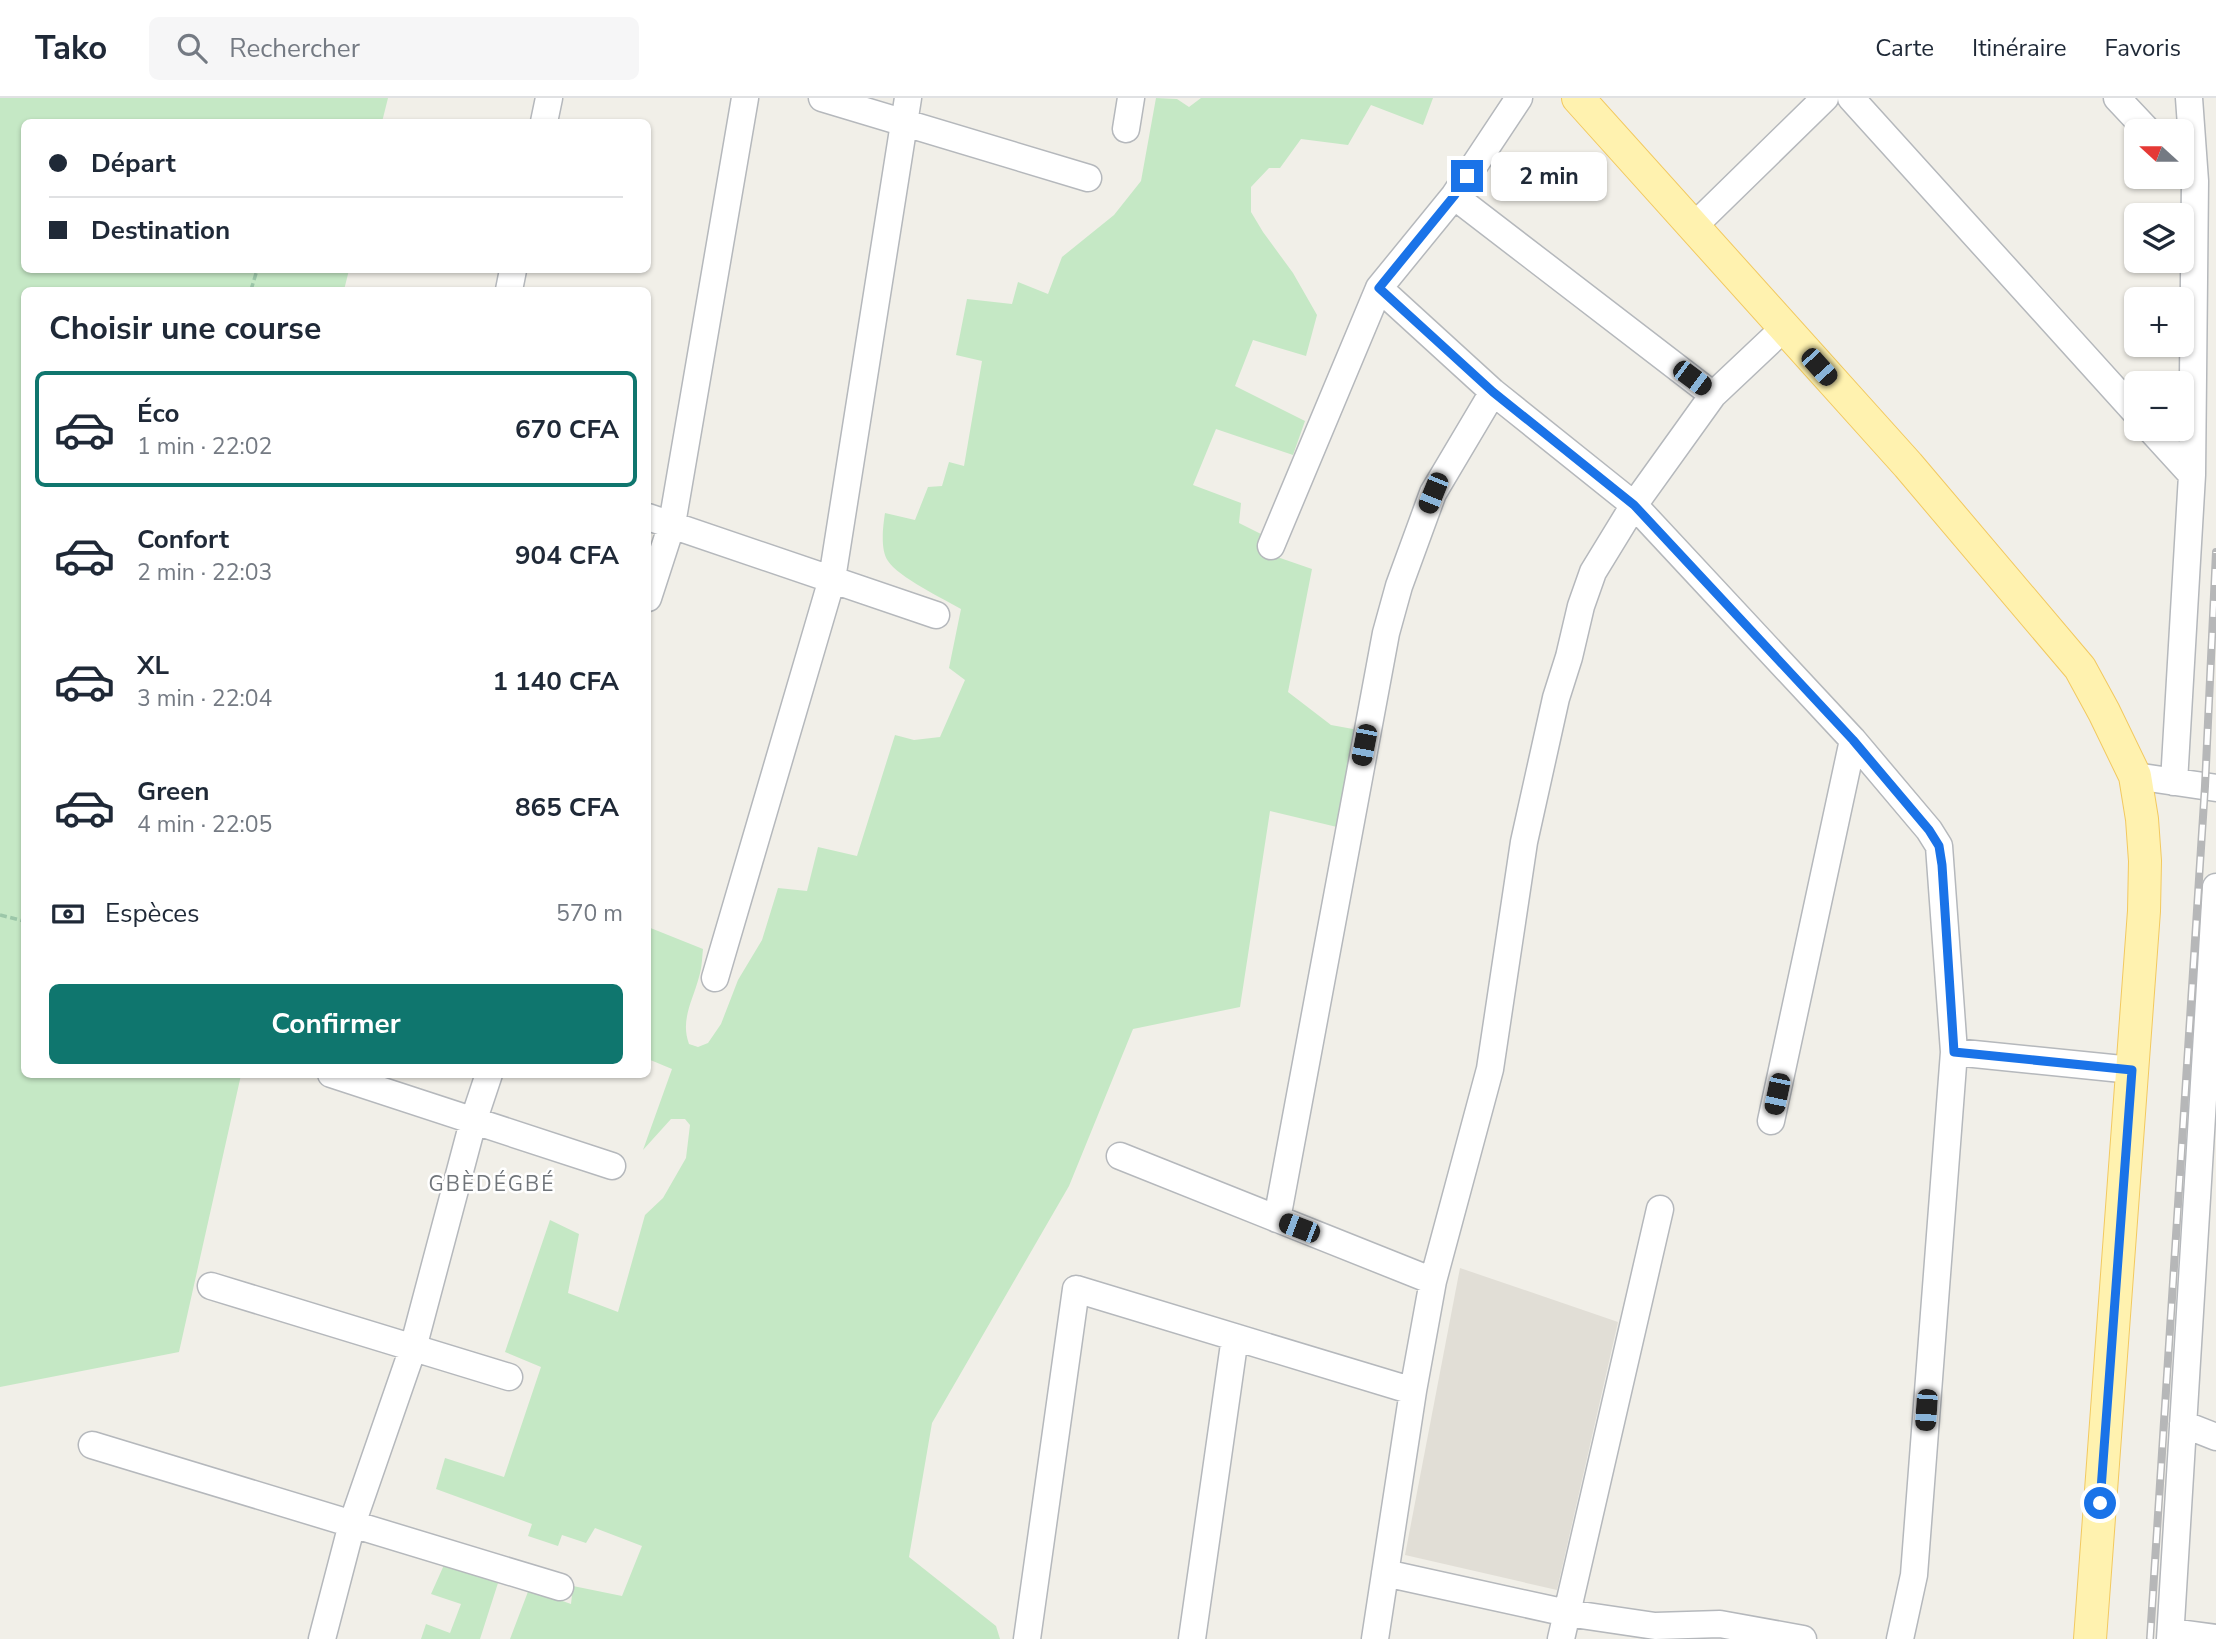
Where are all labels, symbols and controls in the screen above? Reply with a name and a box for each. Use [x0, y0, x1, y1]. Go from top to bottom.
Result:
search box [149, 17, 639, 80]
text: Tako [35, 26, 107, 71]
icon: search [173, 29, 211, 67]
text: Rechercher [229, 31, 360, 66]
text: Carte [1875, 32, 1934, 64]
text: Itinéraire [1972, 32, 2066, 64]
text: Favoris [2104, 32, 2181, 64]
north arrow [2124, 119, 2194, 189]
map controls [2124, 119, 2194, 441]
text: Départ [91, 146, 176, 181]
callout: 2 min [1492, 152, 1607, 200]
route end [1451, 160, 1483, 192]
text: 2 min [1519, 161, 1579, 192]
button: layers [2124, 203, 2194, 273]
text: Destination [91, 213, 230, 248]
button: + [2124, 287, 2194, 357]
text: Choisir une course [49, 307, 321, 350]
car [1798, 344, 1841, 390]
car [1669, 357, 1716, 399]
button: − [2124, 371, 2194, 441]
text: Éco [137, 396, 179, 431]
icon: car [53, 398, 116, 461]
text: 670 CFA [515, 412, 619, 447]
text: 1 min · 22:02 [137, 431, 272, 462]
car [1416, 470, 1451, 516]
text: Confort [137, 522, 229, 557]
icon: car [53, 524, 116, 587]
text: 904 CFA [515, 538, 619, 573]
text: 2 min · 22:03 [137, 557, 272, 588]
text: XL [137, 648, 169, 683]
icon: car [53, 650, 116, 713]
text: 1 140 CFA [492, 664, 619, 699]
text: 3 min · 22:04 [137, 683, 272, 714]
car [1350, 722, 1379, 768]
text: Green [137, 774, 210, 809]
icon: car [53, 776, 116, 839]
text: 865 CFA [515, 790, 619, 825]
text: 4 min · 22:05 [137, 809, 272, 840]
icon: cash [49, 895, 87, 933]
text: Espèces [105, 896, 200, 931]
text: 570 m [556, 898, 623, 929]
button: Confirmer [49, 984, 623, 1064]
car [1763, 1071, 1792, 1117]
district label: GBÈDÉGBÉ [428, 1170, 556, 1198]
car [1276, 1211, 1323, 1245]
car [1915, 1388, 1938, 1432]
route start [2084, 1487, 2116, 1519]

